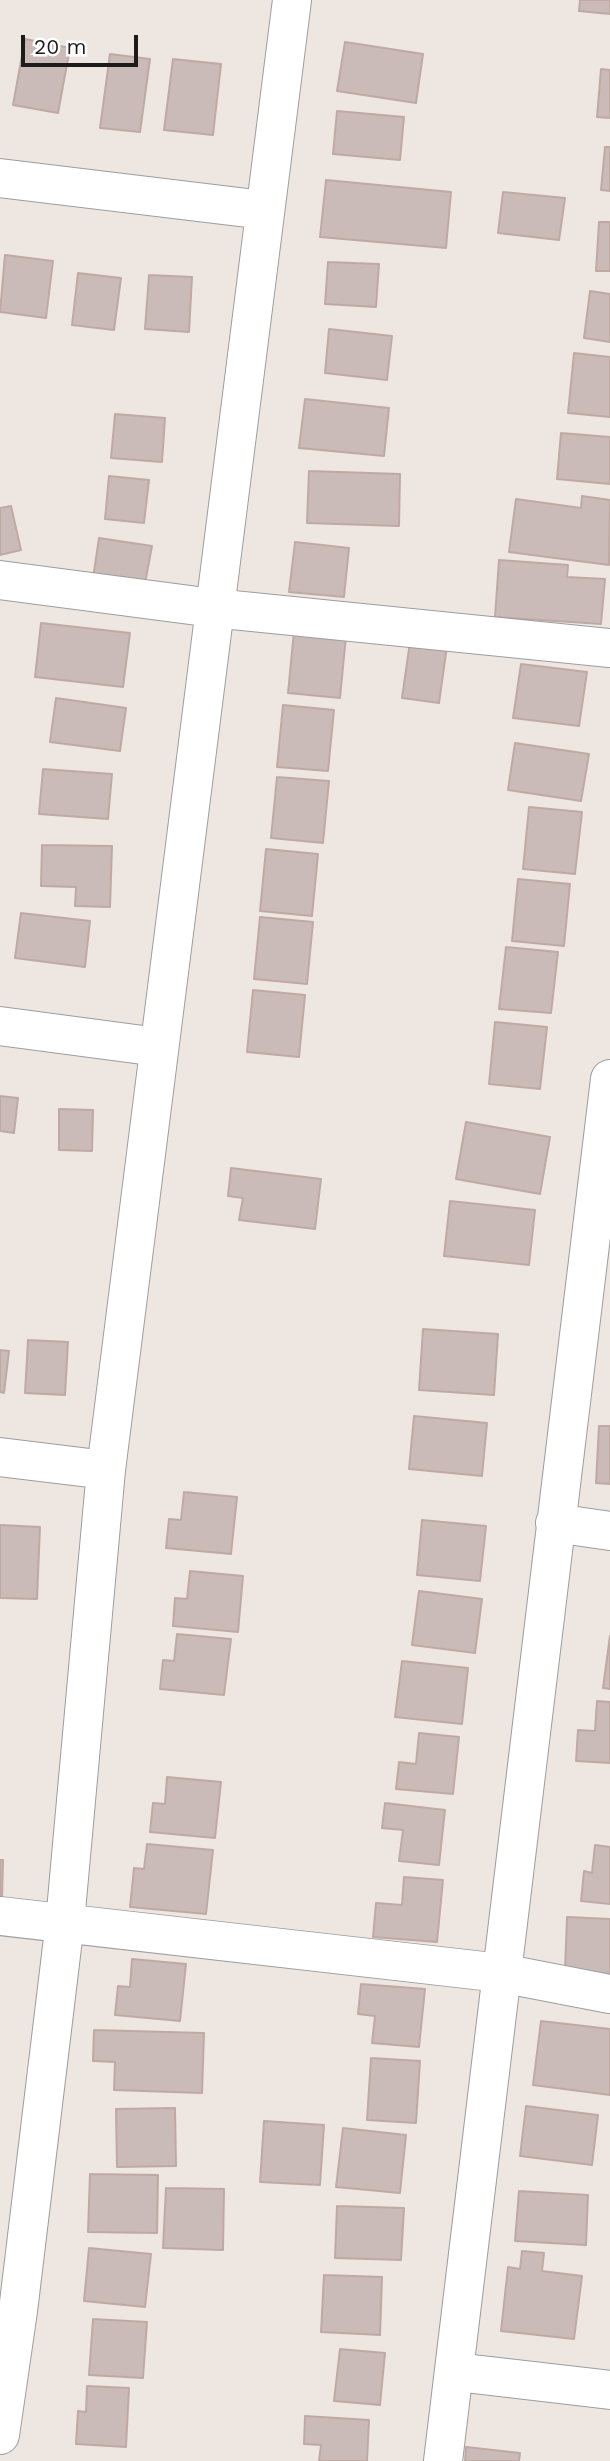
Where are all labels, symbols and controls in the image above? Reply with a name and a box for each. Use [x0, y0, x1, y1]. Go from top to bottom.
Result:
scale bar [24, 21, 142, 65]
text: 20 m [34, 34, 86, 59]

